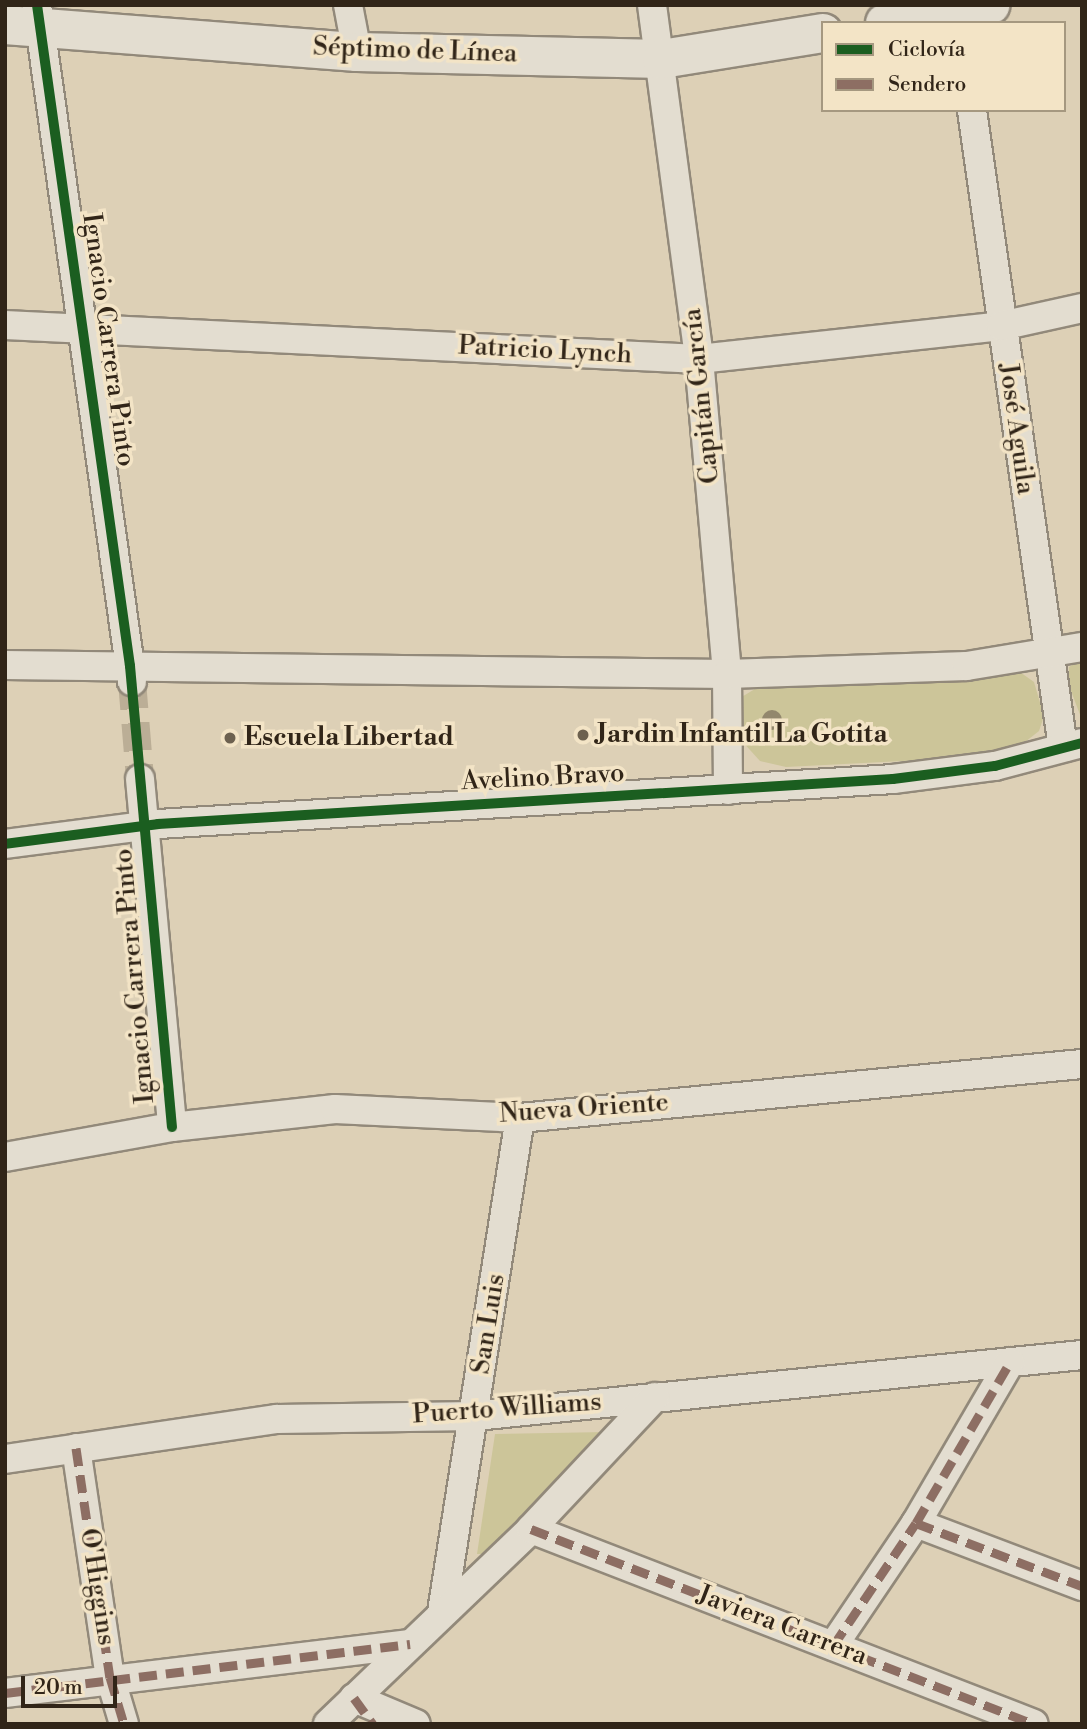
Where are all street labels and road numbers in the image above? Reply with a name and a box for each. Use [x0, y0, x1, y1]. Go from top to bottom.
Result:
street label: Séptimo de Línea [312, 32, 518, 70]
street label: Ignacio Carrera Pinto [75, 211, 141, 469]
street label: Capitán García [677, 307, 727, 485]
street label: Patricio Lynch [457, 331, 633, 371]
street label: José Aguila [991, 362, 1041, 496]
street label: Avelino Bravo [461, 758, 625, 798]
street label: Ignacio Carrera Pinto [108, 847, 162, 1105]
street label: Nueva Oriente [498, 1088, 670, 1130]
street label: San Luis [466, 1272, 512, 1376]
street label: Puerto Williams [412, 1387, 602, 1431]
street label: O'Higgins [72, 1526, 122, 1648]
street label: Javiera Carrera [693, 1579, 871, 1673]

